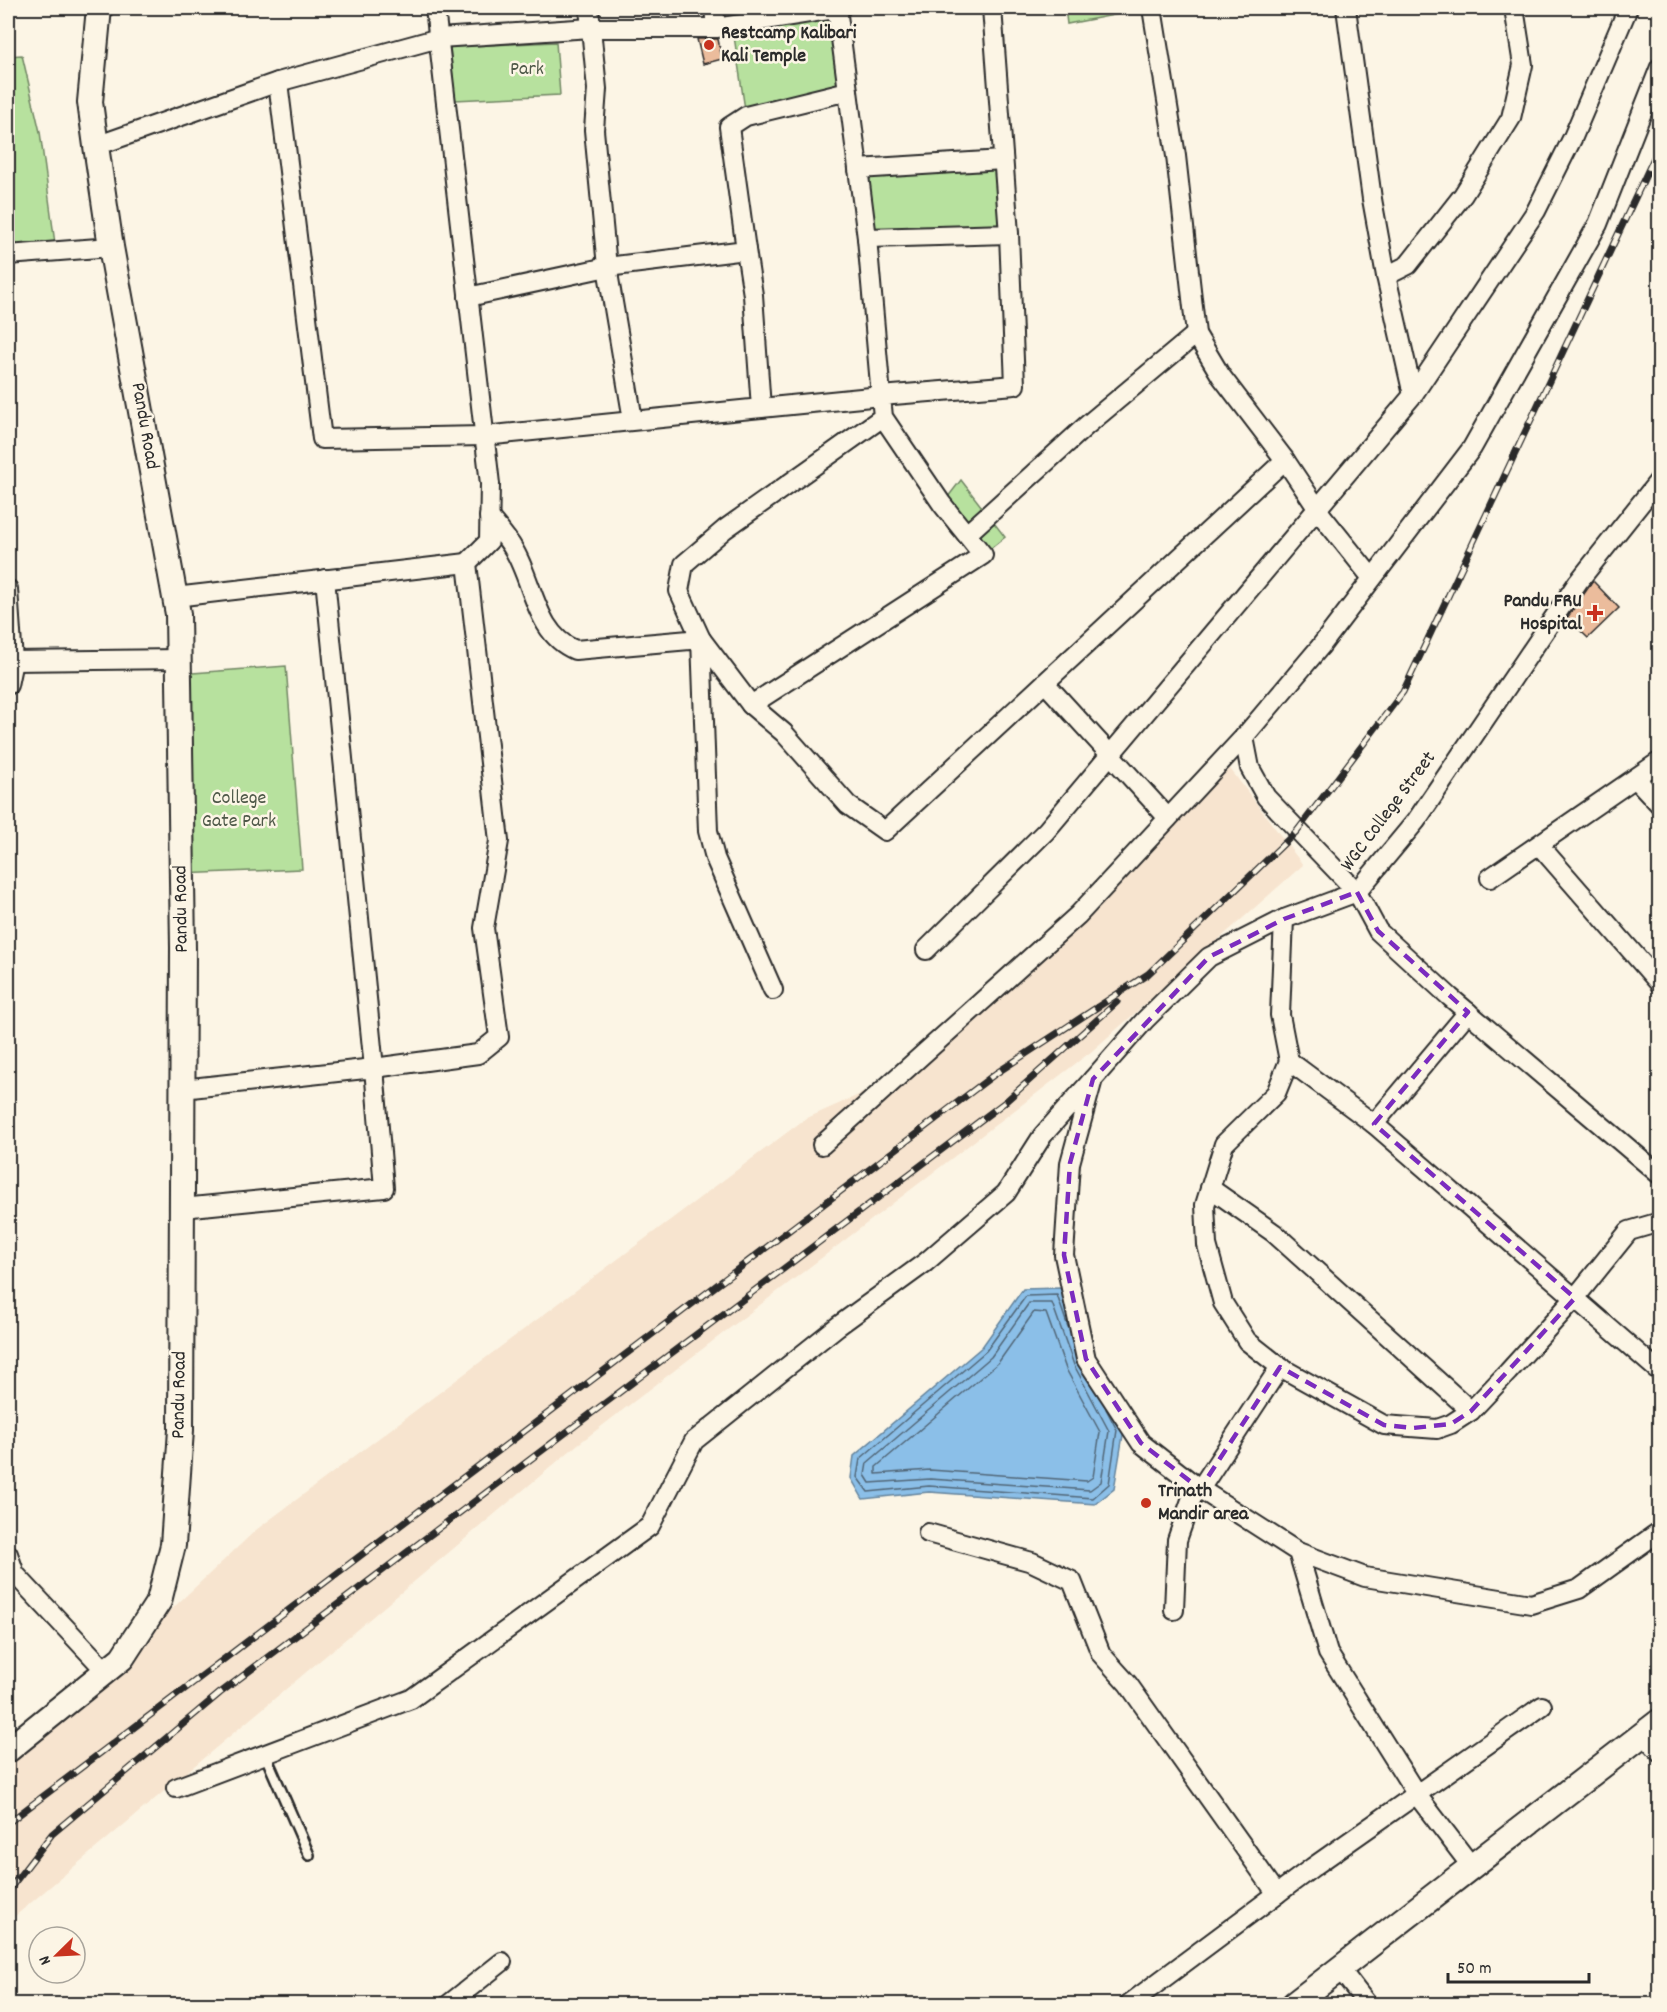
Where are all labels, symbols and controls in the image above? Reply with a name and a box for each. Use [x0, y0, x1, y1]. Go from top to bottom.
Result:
place label: Restcamp Kalibari Kali Temple [721, 20, 857, 71]
marker: Restcamp Kalibari Kali Temple [702, 38, 716, 52]
park label: Park [510, 56, 544, 84]
street label: Pandu Road [123, 380, 165, 472]
place label: Pandu FRU Hospital [1503, 588, 1582, 639]
marker: Pandu FRU Hospital [1586, 604, 1604, 622]
street label: WGC College Street [1335, 746, 1443, 878]
park label: College Gate Park [202, 785, 276, 836]
street label: Pandu Road [167, 865, 197, 953]
street label: Pandu Road [165, 1351, 195, 1439]
place label: Trinath Mandir area [1158, 1478, 1249, 1529]
marker: Trinath Mandir area [1139, 1496, 1153, 1510]
north arrow [27, 1925, 87, 1985]
scale bar [1448, 1946, 1589, 1984]
text: N [33, 1952, 58, 1968]
text: 50 m [1457, 1957, 1492, 1982]

